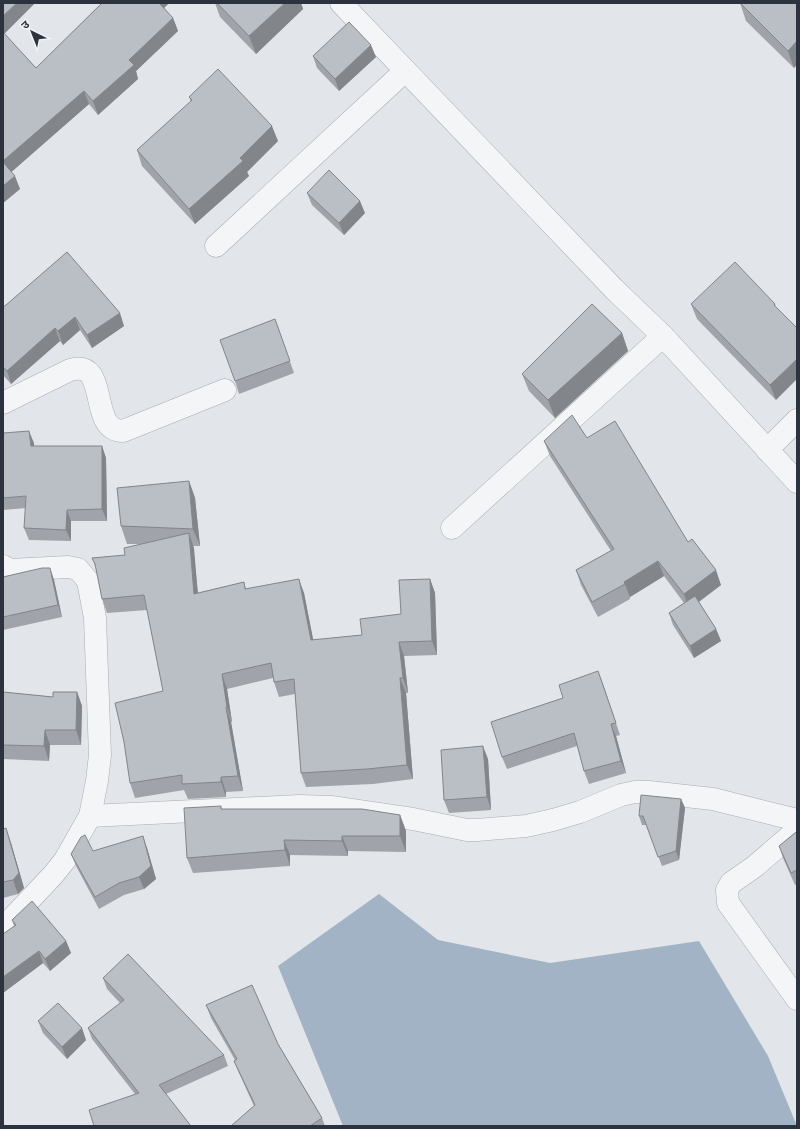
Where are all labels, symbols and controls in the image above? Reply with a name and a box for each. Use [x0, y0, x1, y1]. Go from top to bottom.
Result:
north arrow [12, 12, 52, 52]
text: उ [18, 17, 33, 32]

